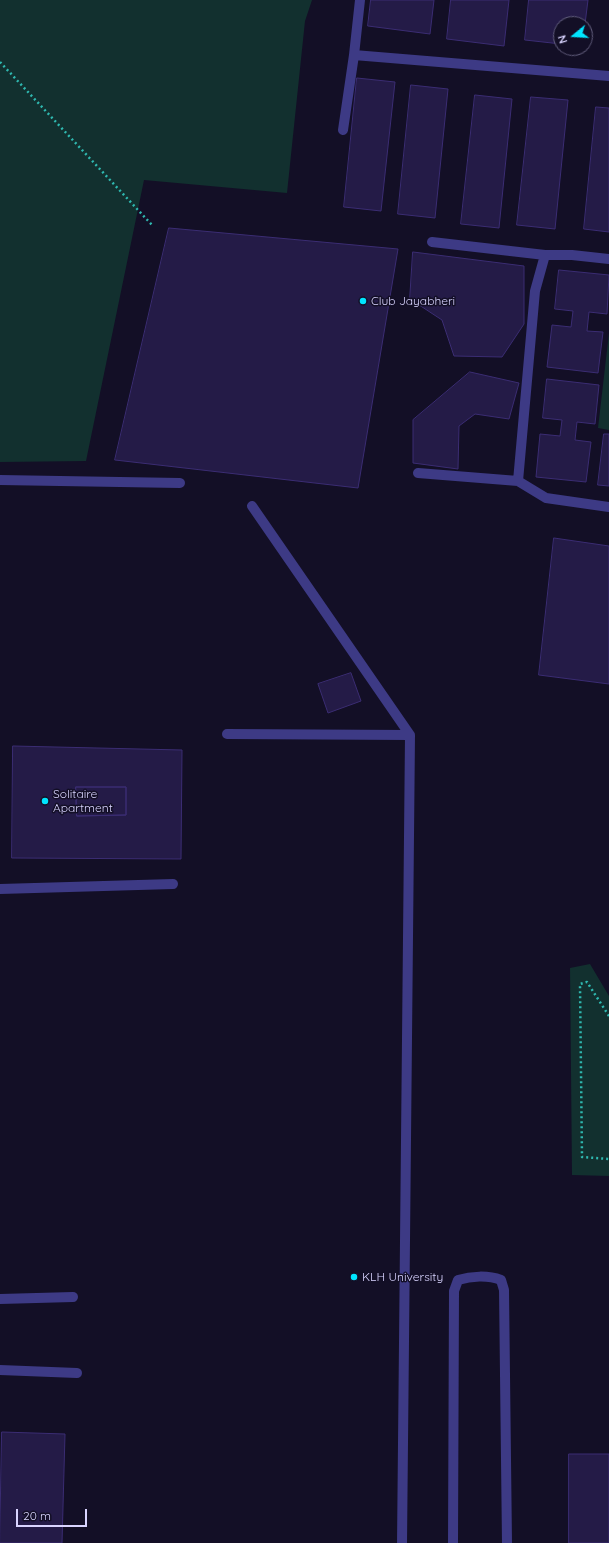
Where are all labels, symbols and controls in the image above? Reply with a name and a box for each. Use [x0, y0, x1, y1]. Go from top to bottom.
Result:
north arrow [553, 16, 593, 56]
text: N [555, 33, 570, 45]
place label: Club Jayabheri [371, 294, 455, 308]
marker: Club Jayabheri [358, 296, 368, 306]
place label: Solitaire Apartment [53, 787, 113, 815]
marker: Solitaire Apartment [40, 796, 50, 806]
place label: KLH University [362, 1270, 443, 1284]
marker: KLH University [349, 1272, 359, 1282]
scale bar [18, 1501, 89, 1527]
text: 20 m [23, 1508, 51, 1523]

